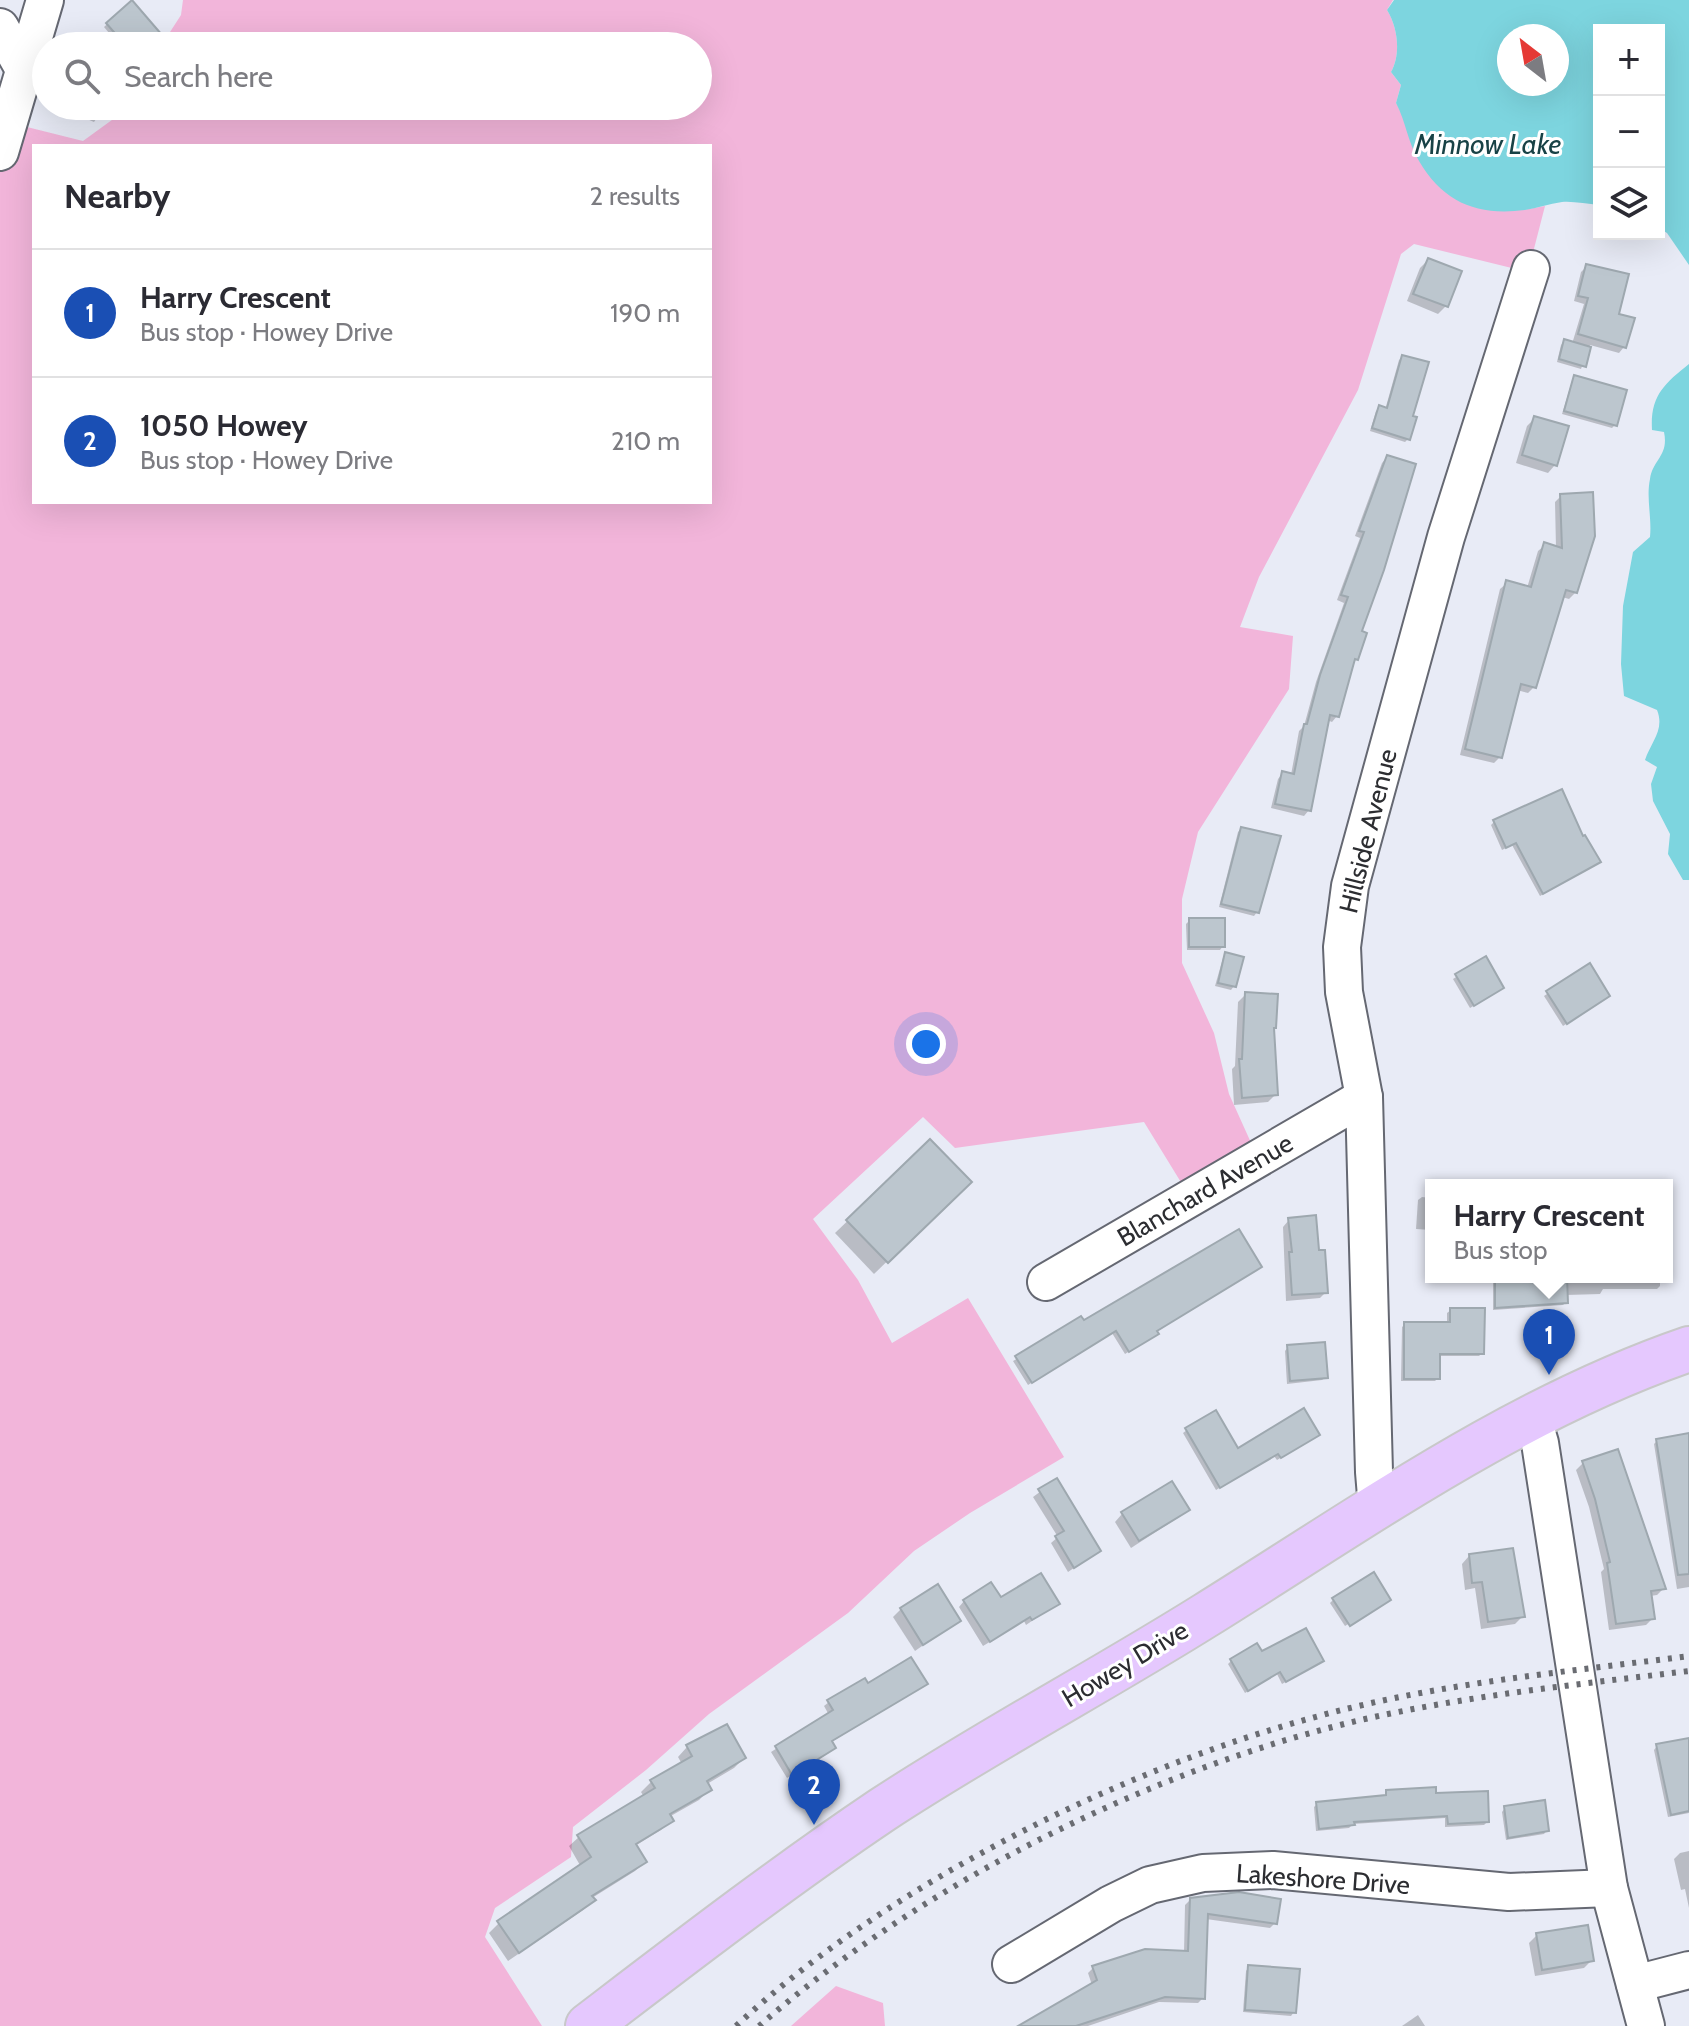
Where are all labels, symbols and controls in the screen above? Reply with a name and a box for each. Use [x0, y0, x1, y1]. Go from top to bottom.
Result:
north arrow [1497, 24, 1569, 96]
map controls [1593, 24, 1665, 240]
button: + [1593, 24, 1665, 96]
search box [32, 32, 712, 120]
icon: search [60, 54, 104, 98]
text: Search here [124, 58, 273, 95]
button: − [1593, 96, 1665, 168]
water label: Minnow Lake [1414, 127, 1561, 161]
button: layers [1593, 168, 1665, 240]
text: Nearby [64, 175, 171, 217]
text: 2 results [589, 180, 680, 212]
text: Harry Crescent [140, 279, 331, 316]
text: 1 [85, 297, 95, 329]
text: 190 m [610, 297, 680, 329]
text: Bus stop · Howey Drive [140, 316, 393, 348]
text: 1050 Howey [140, 407, 308, 444]
text: 2 [83, 425, 97, 457]
text: 210 m [611, 425, 680, 457]
text: Bus stop · Howey Drive [140, 444, 393, 476]
street label: Hillside Avenue [1332, 746, 1404, 916]
your location [906, 1024, 946, 1064]
street label: Blanchard Avenue [1111, 1127, 1299, 1253]
popup [1425, 1179, 1673, 1283]
text: Harry Crescent [1454, 1197, 1644, 1234]
text: Bus stop [1454, 1234, 1547, 1266]
pin: 1 [1523, 1309, 1575, 1375]
street label: Howey Drive [1056, 1614, 1194, 1714]
pin: 2 [788, 1759, 840, 1825]
street label: Lakeshore Drive [1235, 1857, 1411, 1901]

